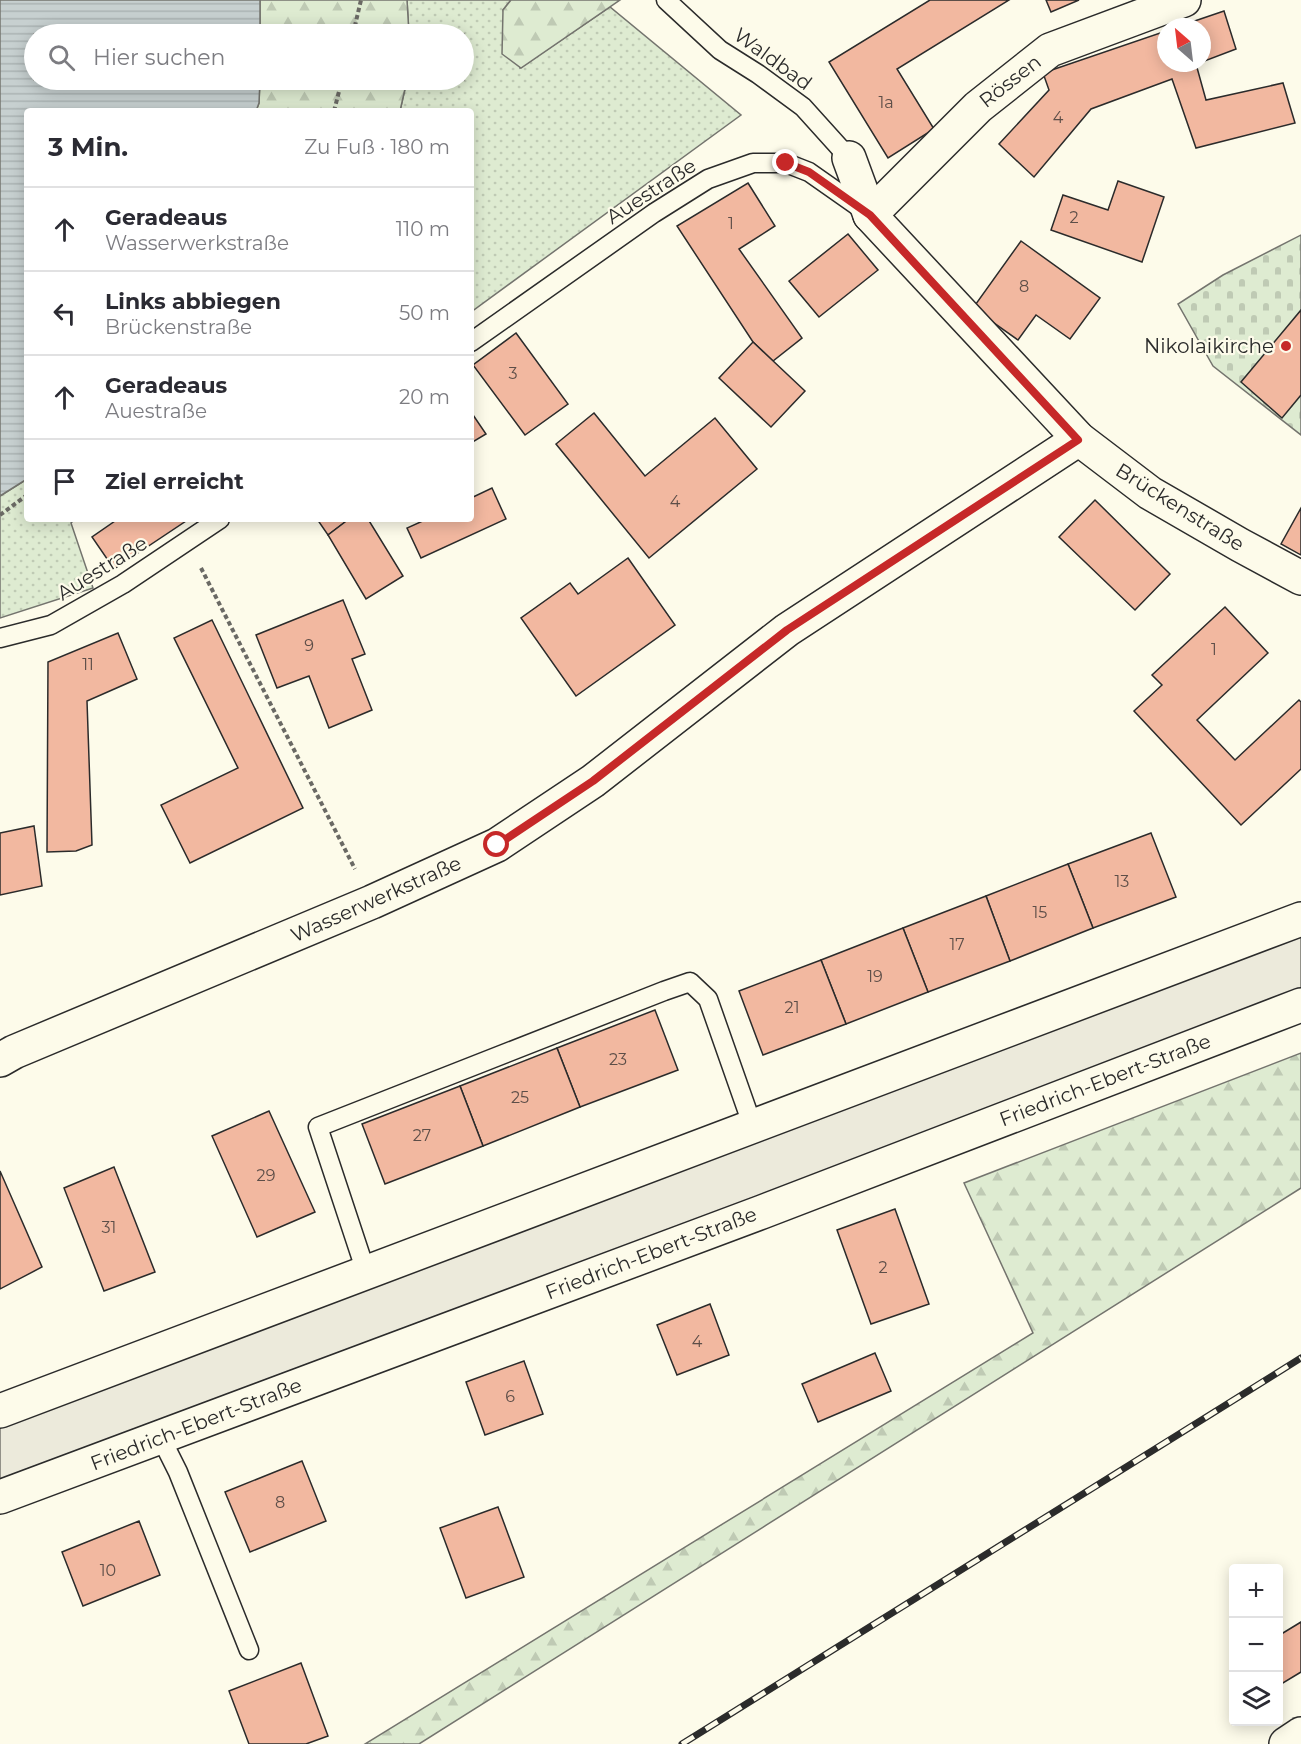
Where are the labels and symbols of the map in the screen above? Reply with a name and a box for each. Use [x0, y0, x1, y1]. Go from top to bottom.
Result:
north arrow [1157, 18, 1211, 72]
street label: Waldbad [729, 23, 817, 95]
street label: Rössen [974, 49, 1046, 113]
house number: 1a [878, 93, 894, 112]
house number: 4 [1053, 108, 1064, 127]
route end [772, 149, 798, 175]
street label: Auestraße [602, 153, 700, 229]
house number: 2 [1069, 208, 1079, 227]
house number: 1 [728, 214, 734, 233]
house number: 8 [1019, 277, 1029, 296]
place label: Nikolaikirche [1144, 334, 1274, 358]
marker: Nikolaikirche [1279, 339, 1293, 353]
house number: 3 [508, 364, 518, 383]
street label: Brückenstraße [1111, 458, 1249, 556]
house number: 4 [670, 492, 681, 511]
street label: Auestraße [52, 531, 152, 605]
house number: 9 [304, 636, 314, 655]
house number: 1 [1211, 640, 1217, 659]
house number: 11 [82, 655, 94, 674]
route start [483, 831, 509, 857]
street label: Wasserwerkstraße [287, 851, 465, 947]
house number: 13 [1115, 872, 1129, 891]
house number: 15 [1033, 903, 1047, 922]
house number: 17 [949, 935, 965, 954]
house number: 19 [867, 967, 883, 986]
house number: 21 [785, 998, 799, 1017]
street label: Friedrich-Ebert-Straße [996, 1029, 1214, 1131]
house number: 23 [609, 1050, 627, 1069]
house number: 25 [511, 1088, 529, 1107]
house number: 27 [413, 1126, 431, 1145]
house number: 29 [257, 1166, 275, 1185]
street label: Friedrich-Ebert-Straße [542, 1202, 760, 1304]
house number: 31 [102, 1218, 116, 1237]
house number: 2 [878, 1258, 888, 1277]
house number: 4 [692, 1332, 703, 1351]
street label: Friedrich-Ebert-Straße [87, 1373, 305, 1475]
house number: 6 [505, 1387, 515, 1406]
house number: 8 [275, 1493, 285, 1512]
house number: 10 [100, 1561, 116, 1580]

